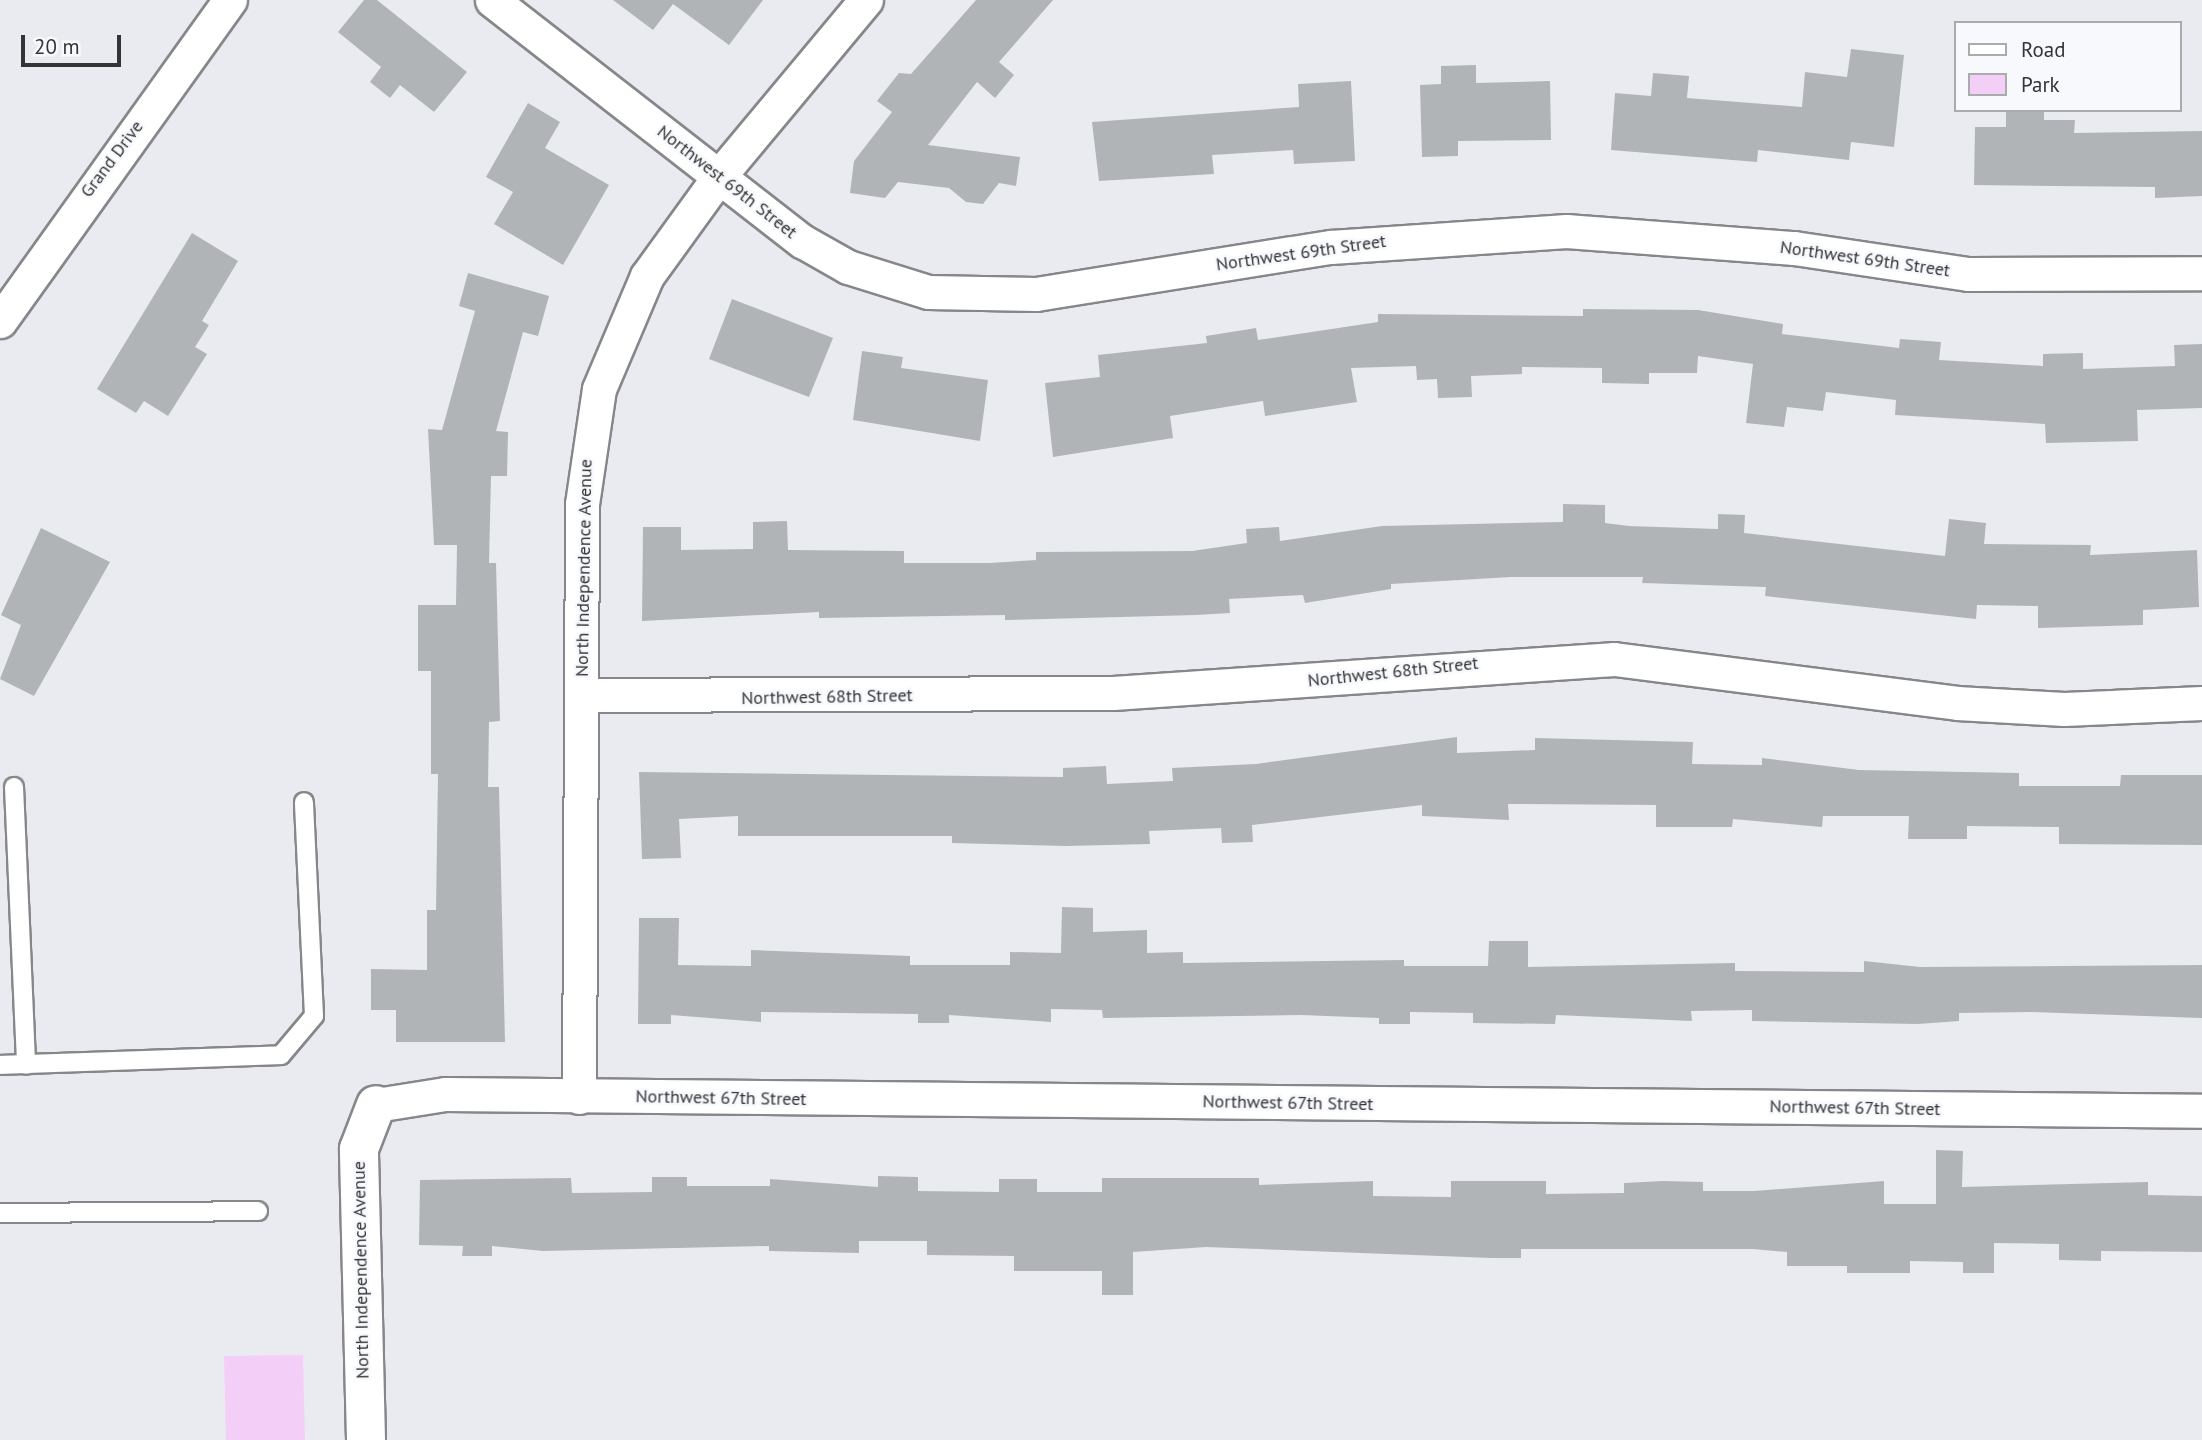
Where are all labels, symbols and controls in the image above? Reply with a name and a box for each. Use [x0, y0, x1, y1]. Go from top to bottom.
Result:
scale bar [24, 21, 124, 65]
legend [1954, 21, 2181, 112]
text: 20 m [34, 33, 80, 60]
text: Road [2021, 36, 2065, 63]
text: Park [2021, 71, 2060, 98]
street label: Grand Drive [76, 116, 148, 202]
street label: Northwest 69th Street [653, 121, 801, 243]
street label: Northwest 69th Street [1215, 230, 1387, 276]
street label: Northwest 69th Street [1779, 236, 1951, 282]
street label: North Independence Avenue [571, 459, 597, 677]
street label: Northwest 68th Street [1307, 652, 1479, 692]
street label: Northwest 68th Street [741, 685, 913, 709]
street label: Northwest 67th Street [635, 1086, 807, 1110]
street label: Northwest 67th Street [1202, 1091, 1374, 1115]
street label: Northwest 67th Street [1769, 1096, 1941, 1120]
street label: North Independence Avenue [348, 1161, 374, 1379]

